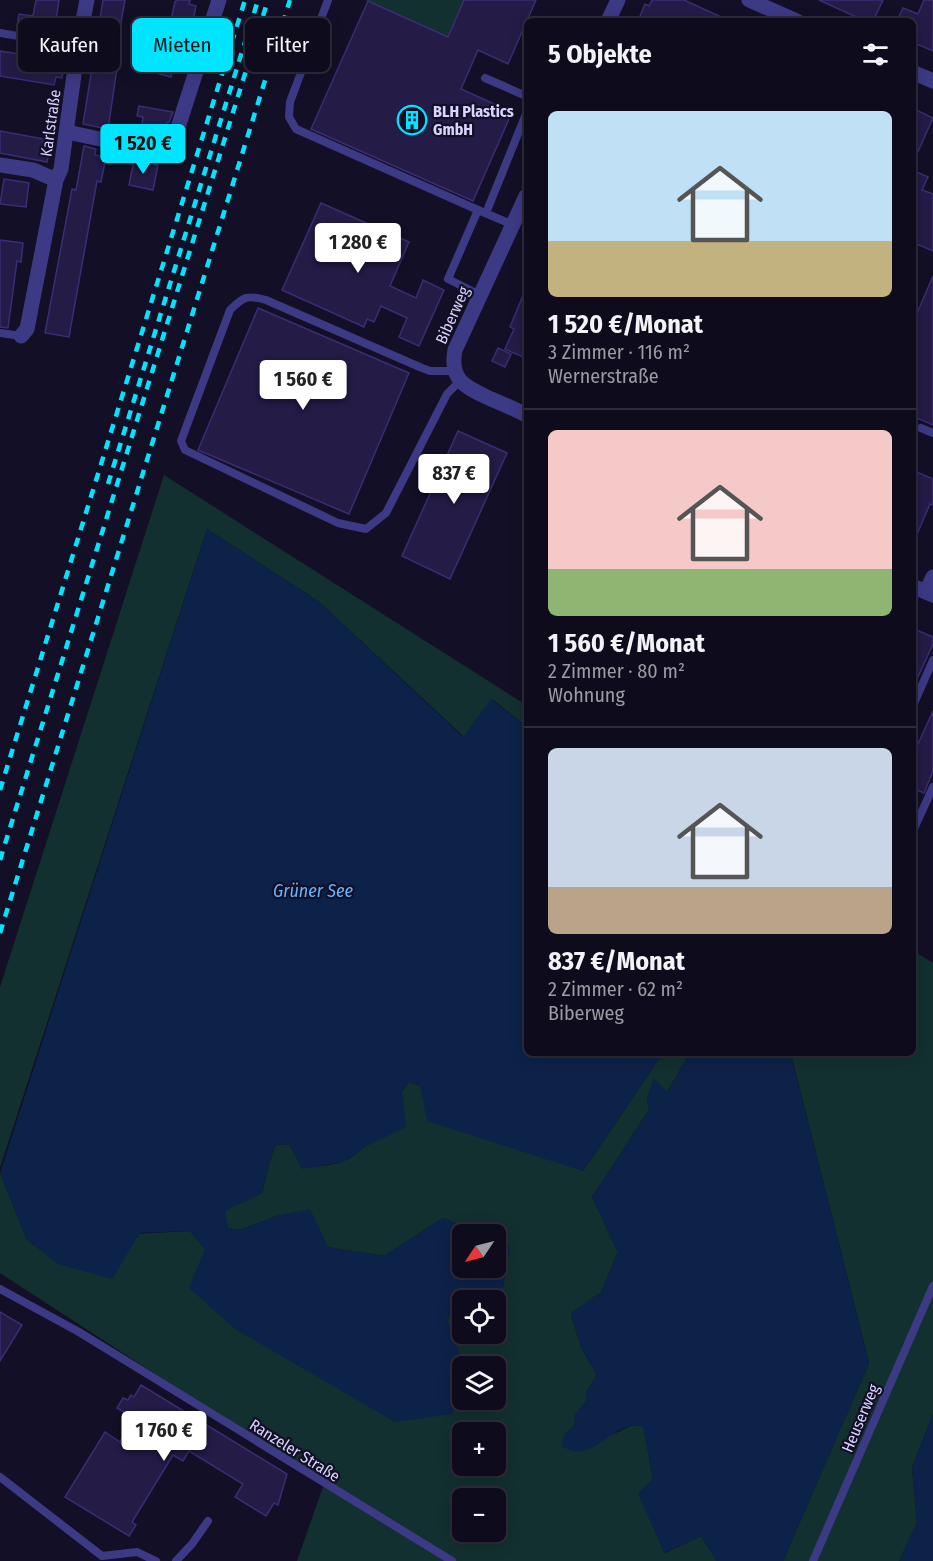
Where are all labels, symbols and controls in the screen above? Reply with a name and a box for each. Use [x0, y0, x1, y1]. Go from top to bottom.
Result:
chip: Kaufen [18, 18, 120, 72]
chip: Mieten [132, 18, 233, 72]
chip: Filter [245, 18, 330, 72]
icon: filters [859, 38, 892, 71]
text: 5 Objekte [548, 39, 652, 70]
street label: Karlstraße [36, 88, 65, 158]
place label: BLH Plastics GmbH [433, 102, 514, 139]
building icon: BLH Plastics GmbH [396, 104, 428, 136]
pin: 1 520 € [88, 124, 198, 175]
text: 1 520 € [114, 131, 172, 155]
icon: home [666, 150, 774, 258]
pin: 1 280 € [303, 223, 413, 274]
text: 1 280 € [329, 230, 387, 254]
street label: Biberweg [431, 283, 474, 347]
text: 1 520 €/Monat [548, 309, 703, 340]
text: 3 Zimmer · 116 m² [548, 340, 690, 364]
pin: 1 560 € [248, 360, 358, 411]
text: Wernerstraße [548, 364, 659, 388]
text: 1 560 € [274, 367, 332, 391]
pin: 837 € [412, 454, 496, 505]
text: 837 € [432, 461, 476, 485]
icon: home [666, 469, 774, 577]
text: 1 560 €/Monat [548, 628, 705, 659]
text: 2 Zimmer · 80 m² [548, 659, 685, 683]
text: Wohnung [548, 683, 625, 707]
icon: home [666, 787, 774, 895]
water label: Grüner See [273, 880, 353, 902]
text: 837 €/Monat [548, 946, 685, 977]
text: 2 Zimmer · 62 m² [548, 977, 683, 1001]
text: Biberweg [548, 1001, 624, 1025]
north arrow [452, 1224, 506, 1278]
map controls [452, 1224, 506, 1542]
button: locate [452, 1290, 506, 1344]
button: layers [452, 1356, 506, 1410]
street label: Heuserweg [838, 1381, 883, 1455]
pin: 1 760 € [109, 1411, 219, 1462]
street label: Ranzeler Straße [246, 1415, 343, 1486]
text: 1 760 € [135, 1418, 193, 1442]
button: + [452, 1422, 506, 1476]
button: − [452, 1488, 506, 1542]

